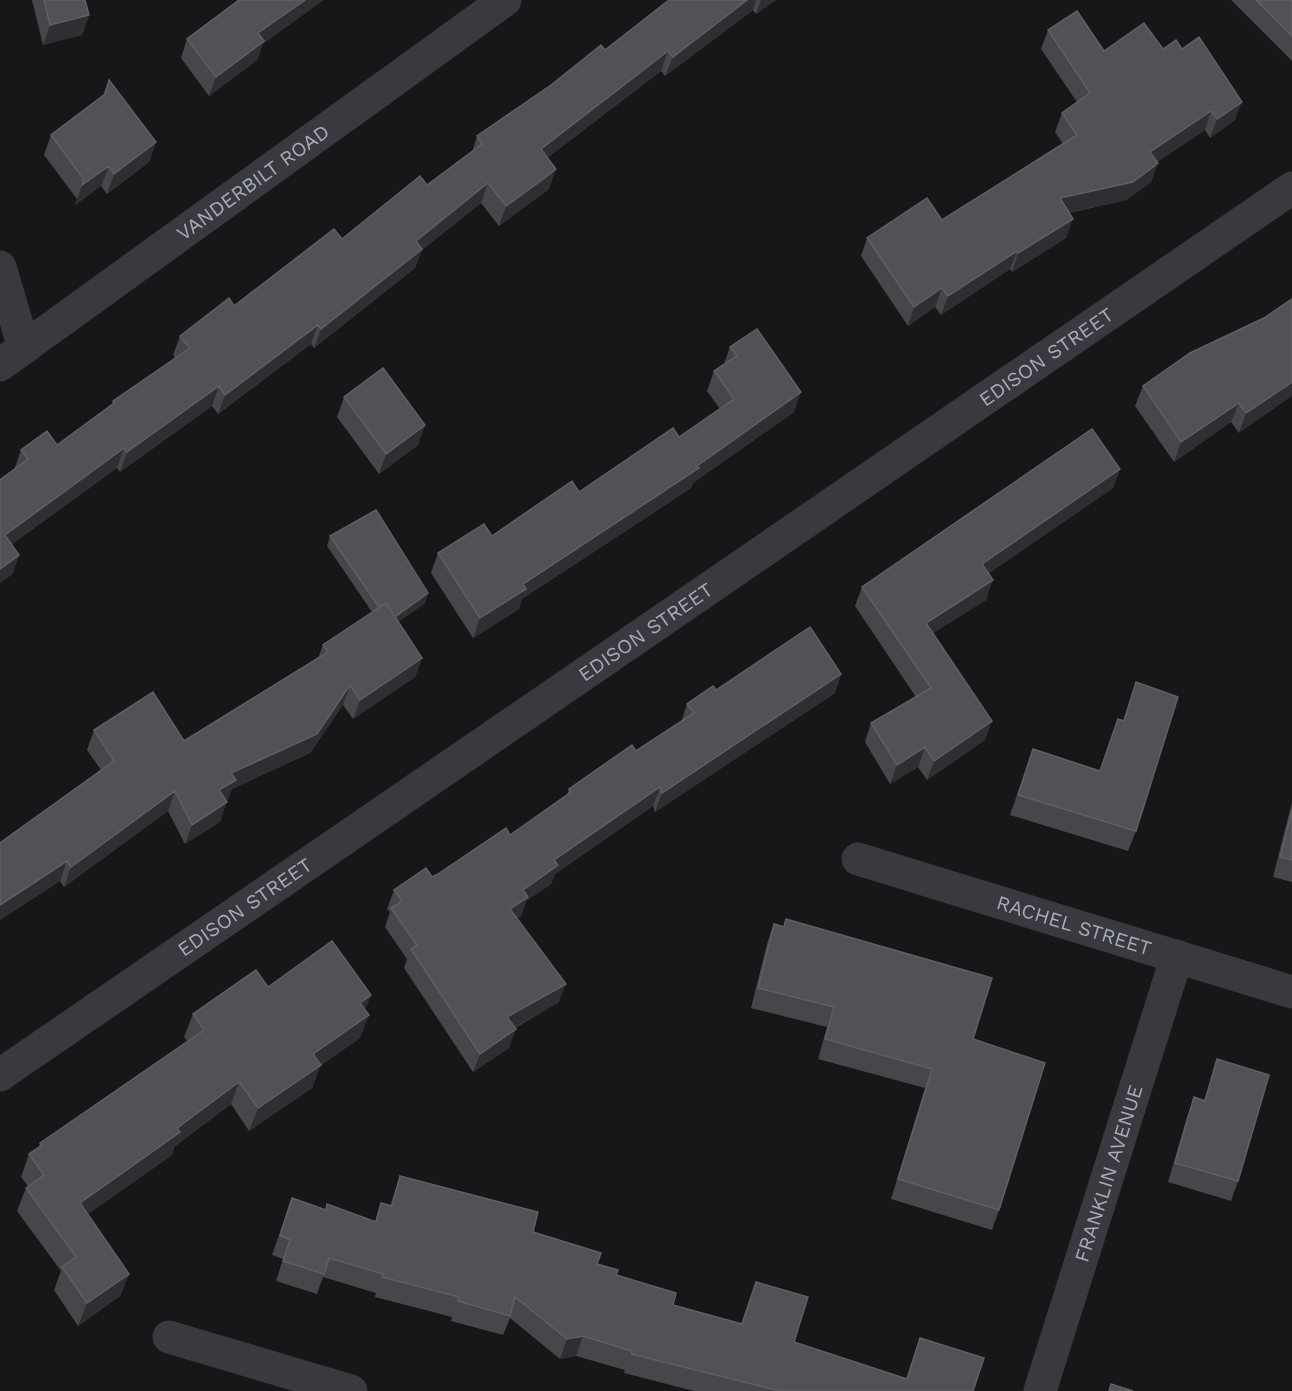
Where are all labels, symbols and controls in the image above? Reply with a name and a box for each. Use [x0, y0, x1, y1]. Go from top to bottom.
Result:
street label: VANDERBILT ROAD [172, 119, 334, 245]
street label: EDISON STREET [974, 302, 1118, 411]
street label: EDISON STREET [574, 577, 717, 686]
street label: EDISON STREET [173, 852, 317, 961]
street label: RACHEL STREET [994, 890, 1154, 960]
street label: FRANKLIN AVENUE [1069, 1082, 1148, 1265]

